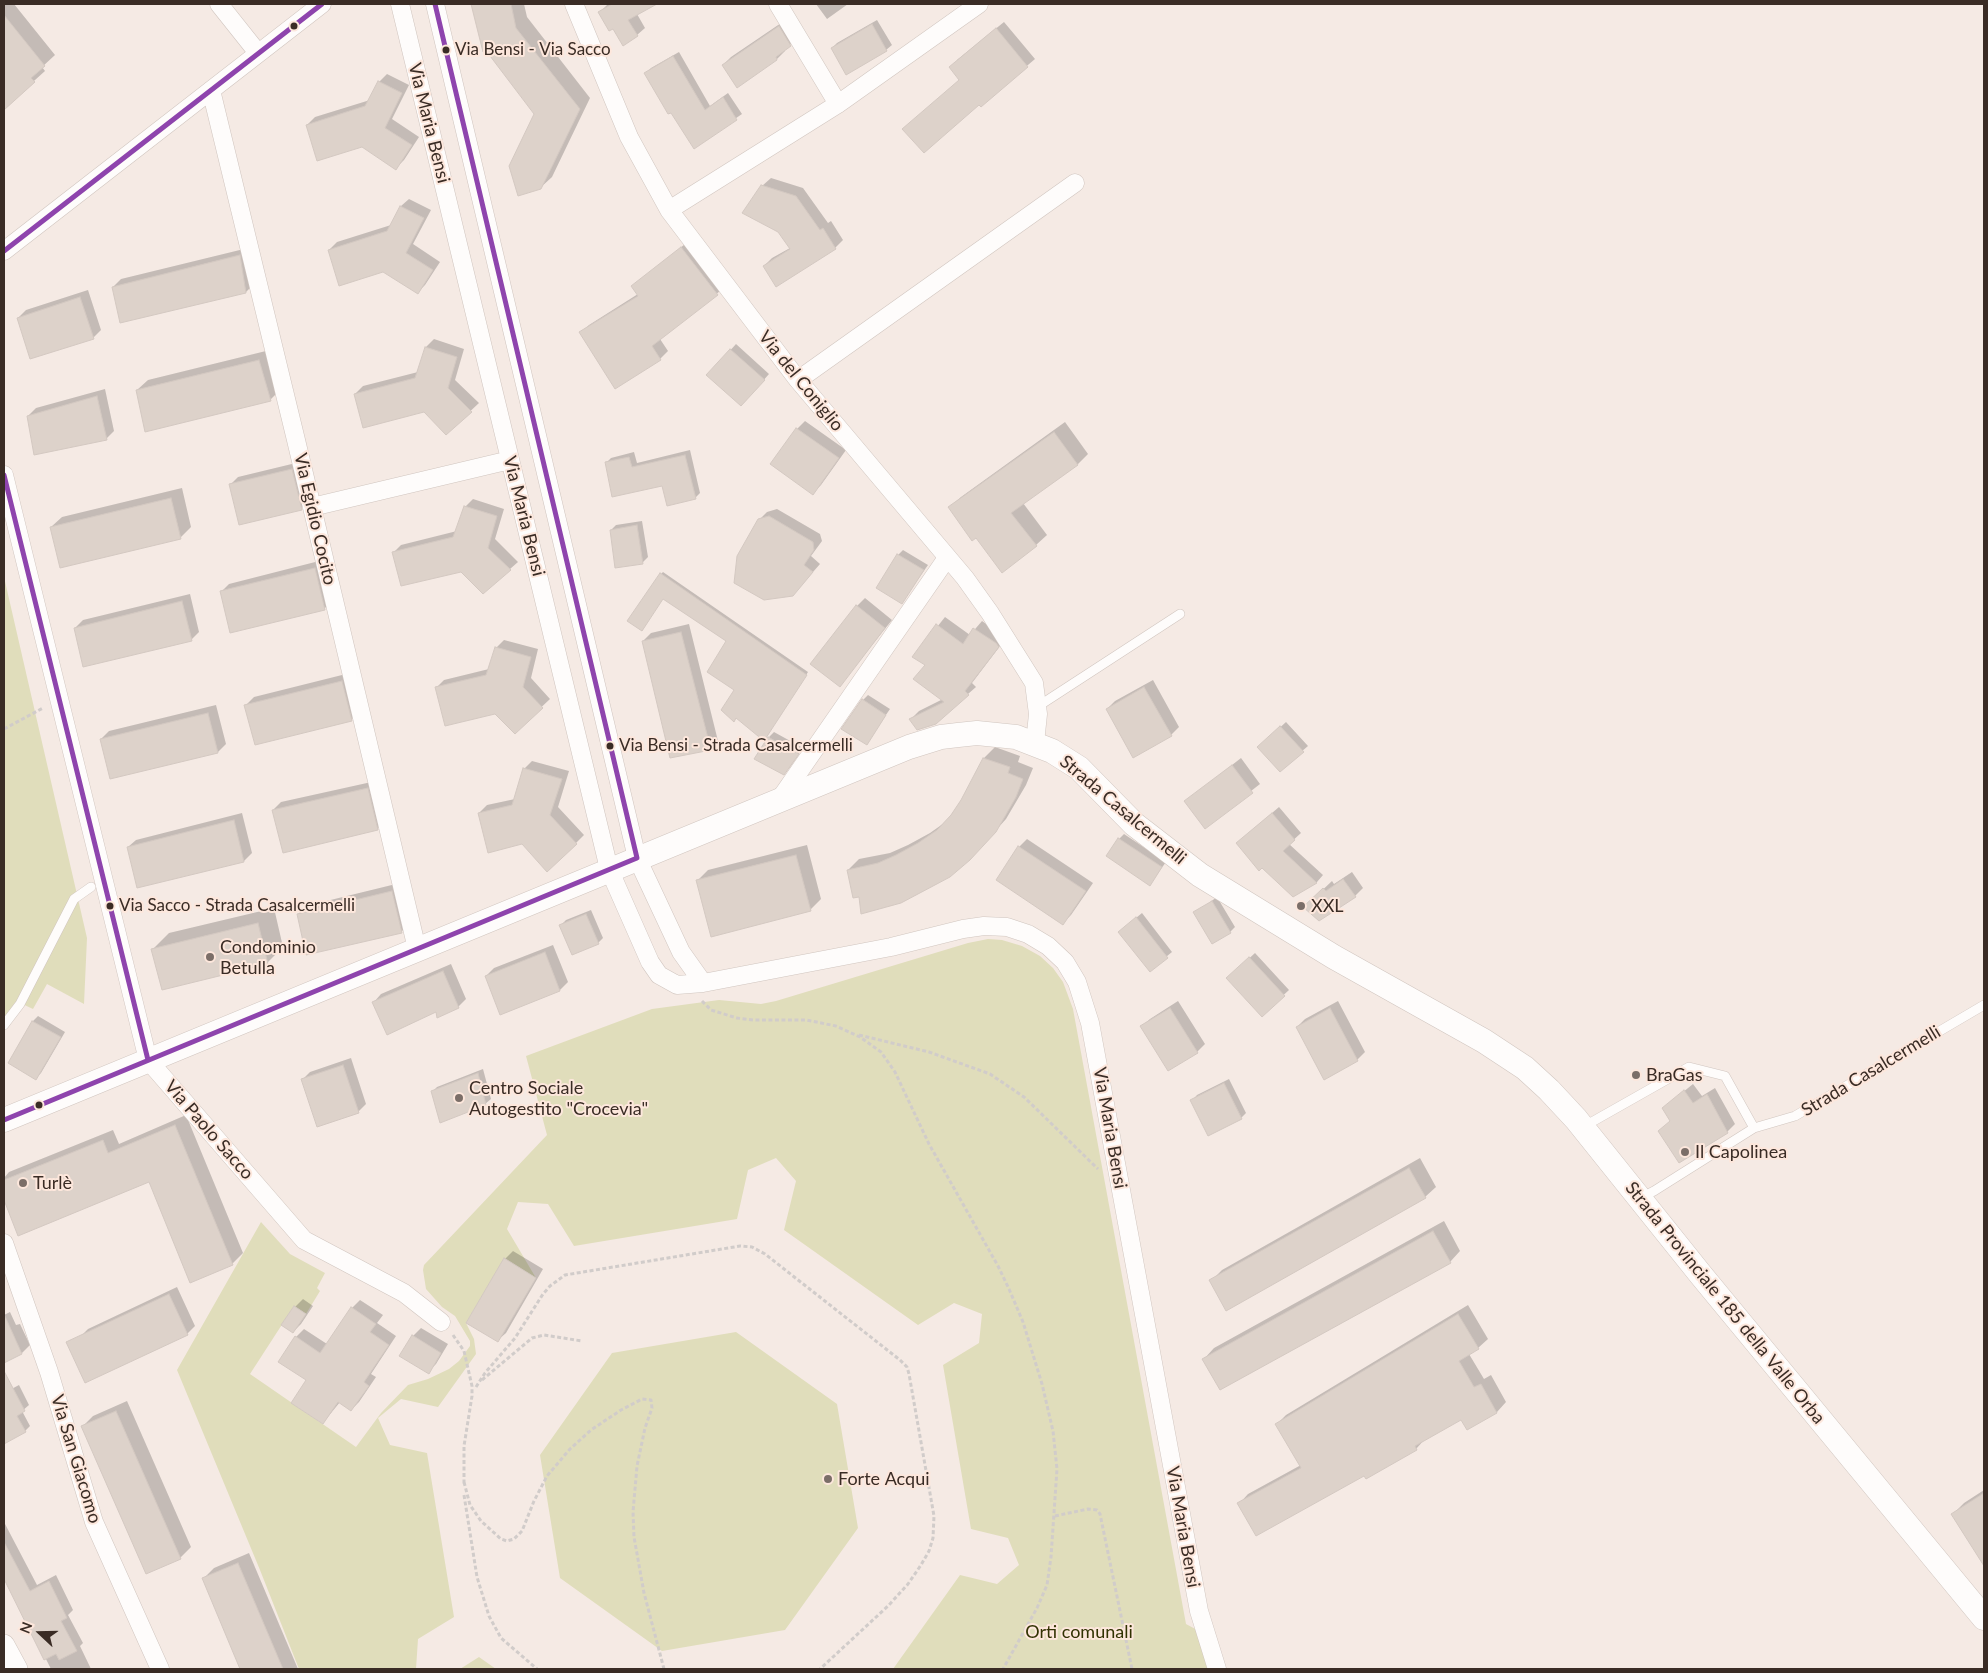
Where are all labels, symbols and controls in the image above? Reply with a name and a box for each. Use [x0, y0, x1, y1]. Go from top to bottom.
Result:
unlabelled marker [289, 21, 299, 31]
place label: Via Bensi - Via Sacco [455, 40, 611, 60]
marker: Via Bensi - Via Sacco [441, 45, 451, 55]
street label: Via Maria Bensi [404, 61, 454, 185]
street label: Via del Coniglio [754, 326, 848, 436]
street label: Via Egidio Cocito [289, 451, 341, 587]
street label: Via Maria Bensi [499, 454, 549, 578]
place label: Via Bensi - Strada Casalcermelli [619, 736, 853, 756]
marker: Via Bensi - Strada Casalcermelli [605, 741, 615, 751]
street label: Strada Casalcermelli [1055, 751, 1191, 869]
place label: XXL [1311, 895, 1344, 917]
place label: Via Sacco - Strada Casalcermelli [119, 896, 355, 916]
marker: XXL [1295, 900, 1307, 912]
marker: Via Sacco - Strada Casalcermelli [105, 901, 115, 911]
place label: Condominio Betulla [220, 936, 316, 979]
marker: Condominio Betulla [204, 951, 216, 963]
street label: Strada Casalcermelli [1798, 1021, 1944, 1121]
place label: BraGas [1646, 1064, 1702, 1086]
street label: Via Maria Bensi [1089, 1066, 1131, 1190]
marker: BraGas [1630, 1069, 1642, 1081]
street label: Via Paolo Sacco [160, 1076, 258, 1184]
place label: Centro Sociale Autogestito "Crocevia" [469, 1077, 648, 1120]
marker: Centro Sociale Autogestito "Crocevia" [453, 1092, 465, 1104]
unlabelled marker [34, 1100, 44, 1110]
place label: Il Capolinea [1695, 1141, 1787, 1163]
marker: Il Capolinea [1679, 1146, 1691, 1158]
place label: Turlè [33, 1172, 72, 1194]
marker: Turlè [17, 1177, 29, 1189]
street label: Strada Provinciale 185 della Valle Orba [1621, 1178, 1829, 1428]
street label: Via San Giacomo [46, 1392, 106, 1526]
street label: Via Maria Bensi [1162, 1465, 1204, 1589]
place label: Forte Acqui [838, 1468, 930, 1490]
marker: Forte Acqui [822, 1473, 834, 1485]
north arrow [15, 1608, 65, 1658]
text: N [16, 1619, 35, 1636]
park label: Orti comunali [1025, 1621, 1133, 1643]

